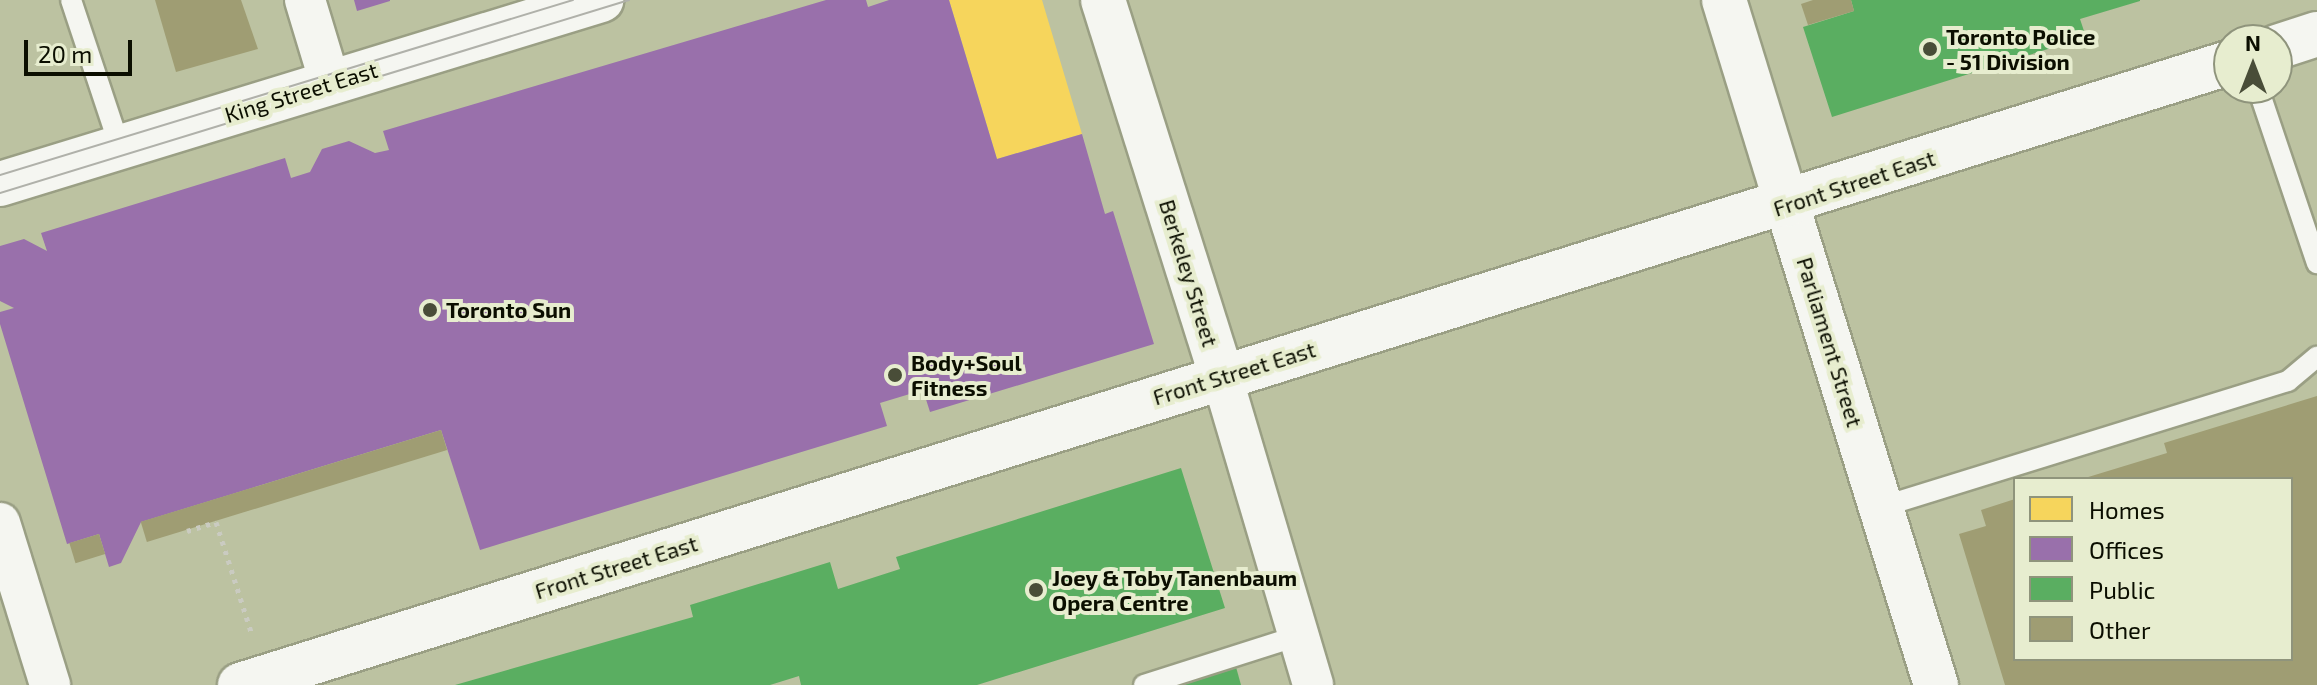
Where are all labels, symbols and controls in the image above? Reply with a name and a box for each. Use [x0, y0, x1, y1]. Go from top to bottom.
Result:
place label: Toronto Police - 51 Division [1946, 23, 2095, 74]
scale bar [28, 24, 136, 74]
north arrow [2213, 24, 2293, 104]
text: N [2245, 29, 2261, 55]
text: 20 m [38, 39, 92, 68]
marker: Toronto Police - 51 Division [1921, 40, 1939, 58]
street label: King Street East [221, 56, 381, 128]
street label: Front Street East [1770, 144, 1938, 222]
street label: Berkeley Street [1154, 196, 1224, 350]
street label: Parliament Street [1792, 254, 1868, 430]
place label: Toronto Sun [446, 297, 571, 323]
marker: Toronto Sun [421, 301, 439, 319]
street label: Front Street East [1150, 336, 1318, 410]
place label: Body+Soul Fitness [911, 349, 1022, 400]
marker: Body+Soul Fitness [886, 366, 904, 384]
legend [2013, 477, 2293, 661]
text: Homes [2089, 495, 2165, 524]
street label: Front Street East [532, 530, 700, 604]
text: Offices [2089, 535, 2164, 564]
place label: Joey & Toby Tanenbaum Opera Centre [1052, 564, 1299, 616]
text: Public [2089, 575, 2155, 604]
marker: Joey & Toby Tanenbaum Opera Centre [1027, 581, 1045, 599]
text: Other [2089, 615, 2151, 644]

